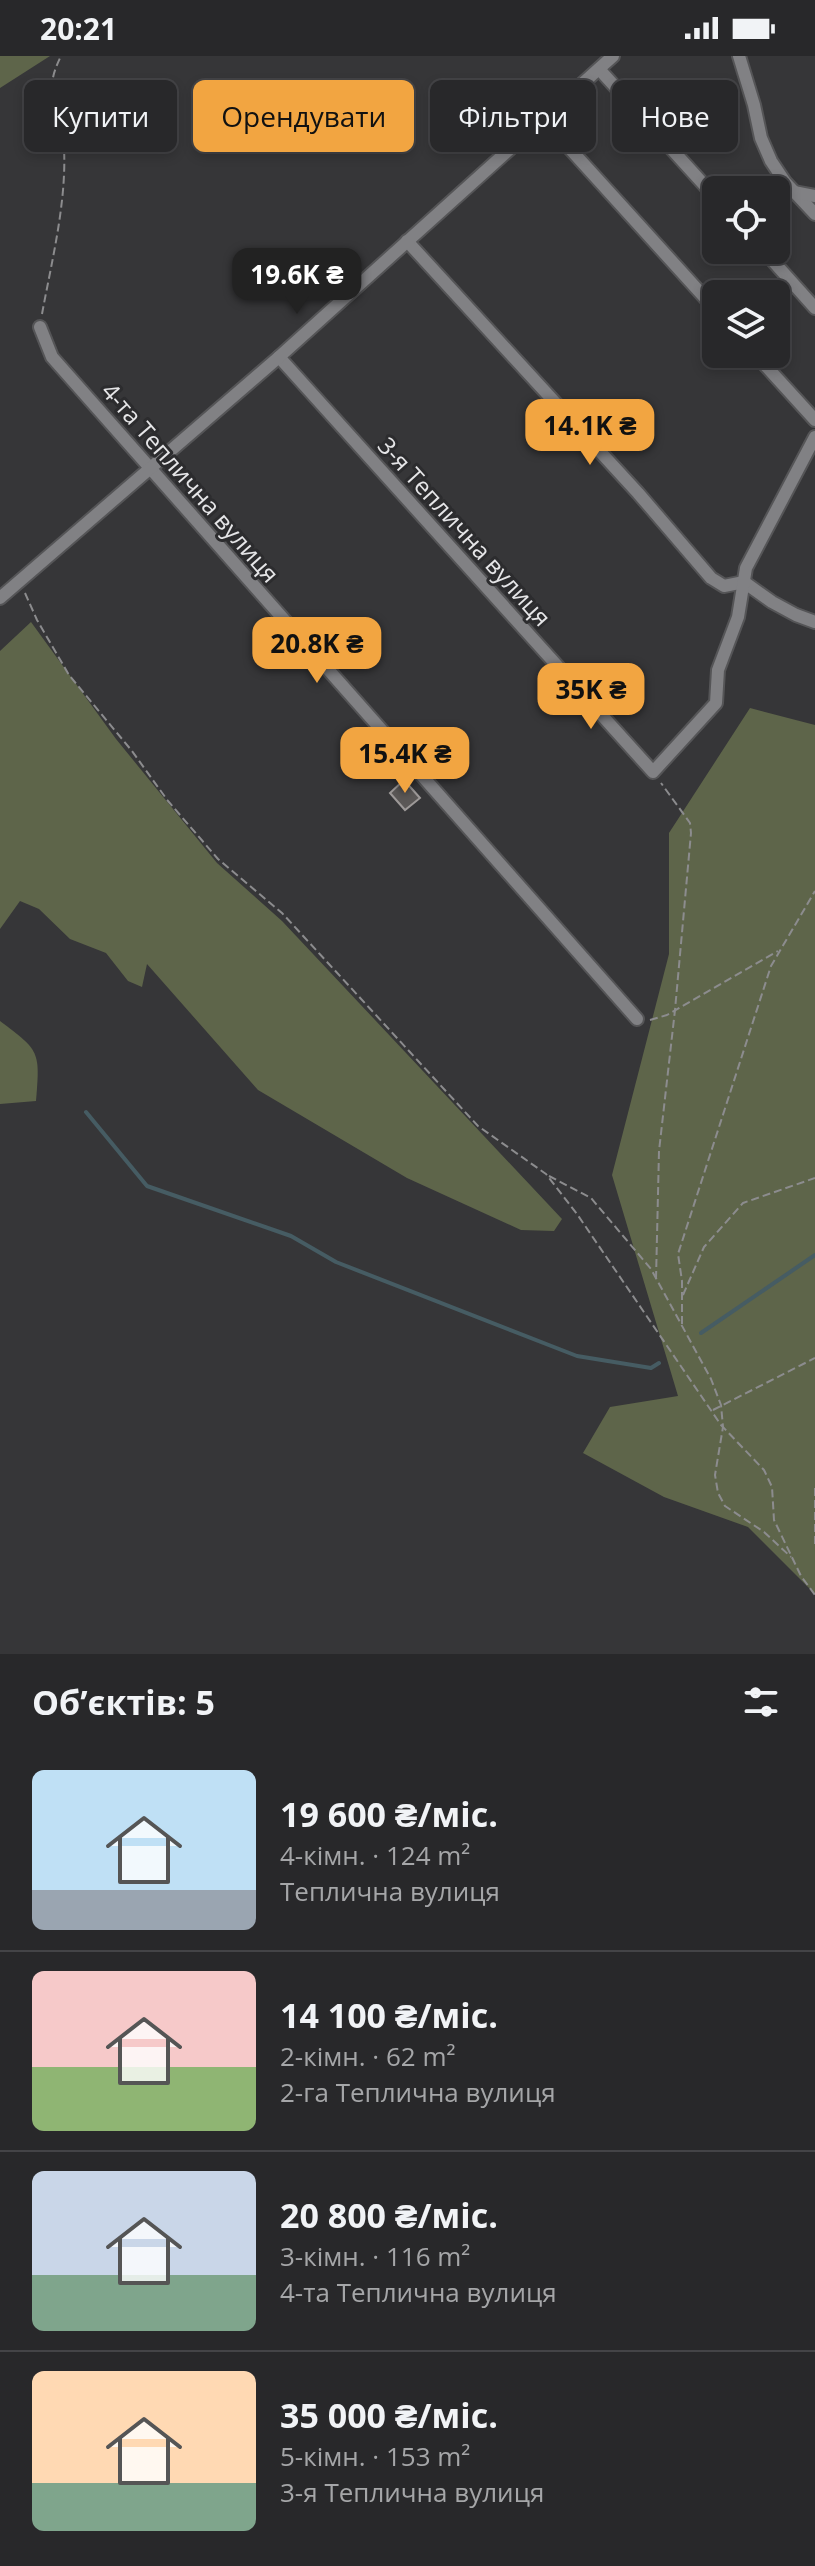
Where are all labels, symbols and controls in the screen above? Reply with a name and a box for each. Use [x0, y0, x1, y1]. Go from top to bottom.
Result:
text: 20:21 [40, 8, 117, 49]
chip: Купити [24, 80, 177, 152]
chip: Орендувати [193, 80, 414, 152]
chip: Фільтри [430, 80, 596, 152]
chip: Нове [612, 80, 738, 152]
map controls [702, 176, 790, 368]
button: locate [702, 176, 790, 264]
pin: 19.6K ₴ [223, 248, 371, 316]
text: 19.6K ₴ [250, 256, 344, 292]
button: layers [702, 280, 790, 368]
street label: 4-та Теплична вулиця [95, 375, 287, 589]
pin: 14.1K ₴ [516, 399, 664, 467]
text: 14.1K ₴ [543, 407, 637, 443]
street label: 3-я Теплична вулиця [371, 429, 559, 633]
pin: 20.8K ₴ [243, 617, 391, 685]
text: 20.8K ₴ [270, 625, 364, 661]
pin: 35K ₴ [535, 663, 647, 731]
text: 35K ₴ [555, 671, 627, 707]
pin: 15.4K ₴ [331, 727, 479, 795]
text: 15.4K ₴ [358, 735, 452, 771]
text: Об’єктів: 5 [32, 1679, 215, 1725]
icon: filters [739, 1680, 783, 1724]
text: 19 600 ₴/міс. [280, 1791, 498, 1837]
icon: home [96, 1802, 192, 1898]
text: 4-кімн. · 124 m² [280, 1837, 470, 1873]
text: Теплична вулиця [280, 1873, 500, 1909]
text: 14 100 ₴/міс. [280, 1992, 498, 2038]
icon: home [96, 2003, 192, 2099]
text: 2-кімн. · 62 m² [280, 2038, 456, 2074]
text: 2-га Теплична вулиця [280, 2074, 556, 2110]
text: 20 800 ₴/міс. [280, 2192, 498, 2238]
icon: home [96, 2203, 192, 2299]
text: 3-кімн. · 116 m² [280, 2238, 470, 2274]
text: 4-та Теплична вулиця [280, 2274, 557, 2310]
text: 35 000 ₴/міс. [280, 2392, 498, 2438]
icon: home [96, 2403, 192, 2499]
text: 5-кімн. · 153 m² [280, 2438, 470, 2474]
text: 3-я Теплична вулиця [280, 2474, 544, 2510]

